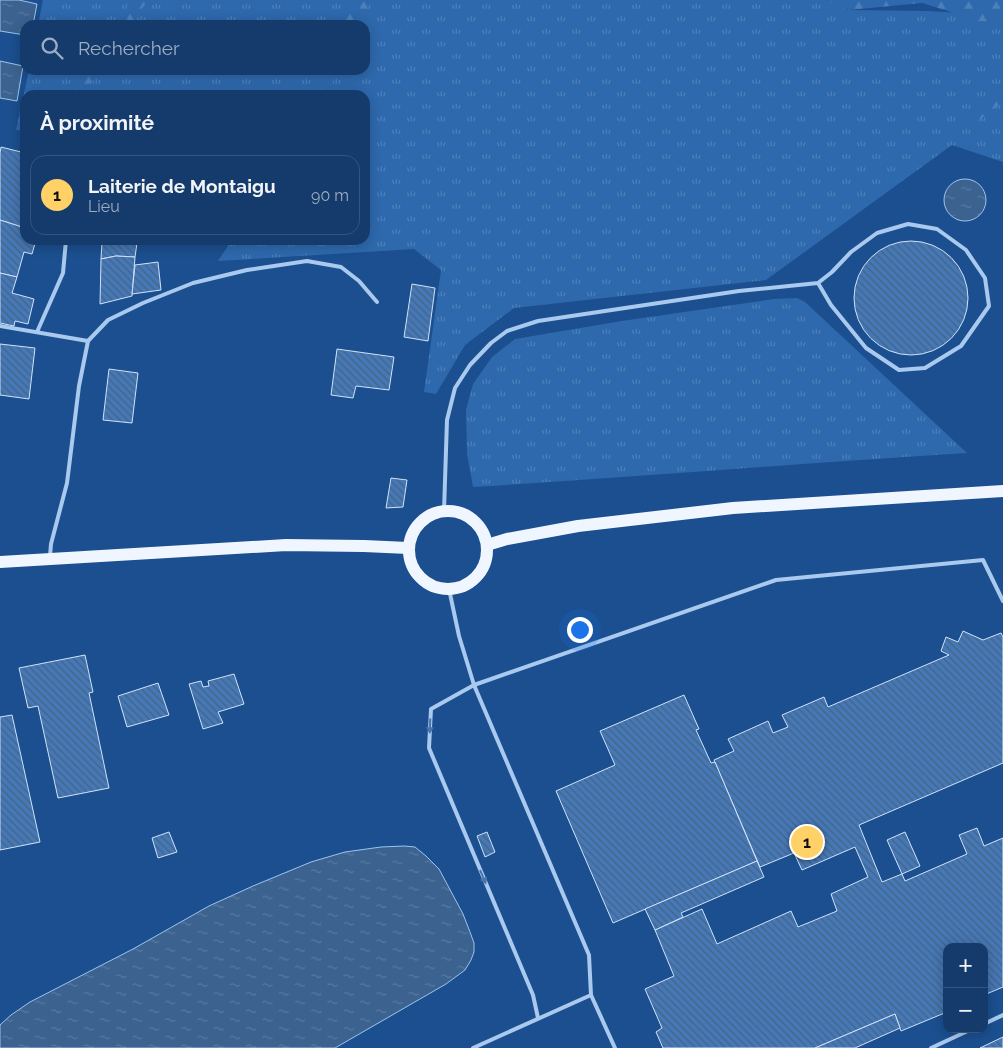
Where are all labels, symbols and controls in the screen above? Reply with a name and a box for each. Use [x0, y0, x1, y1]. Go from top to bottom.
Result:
search box [20, 20, 370, 75]
icon: search [38, 34, 66, 62]
text: Rechercher [78, 37, 180, 59]
text: À proximité [40, 110, 154, 135]
text: Laiterie de Montaigu [88, 175, 276, 197]
text: 1 [53, 186, 61, 205]
text: 90 m [311, 186, 349, 205]
text: Lieu [88, 197, 120, 216]
your location [567, 617, 593, 643]
one-way arrow [426, 718, 434, 734]
pin: 1 [791, 823, 823, 861]
one-way arrow [480, 870, 488, 884]
map controls [943, 943, 988, 1033]
button: + [943, 943, 988, 988]
button: − [943, 988, 988, 1033]

